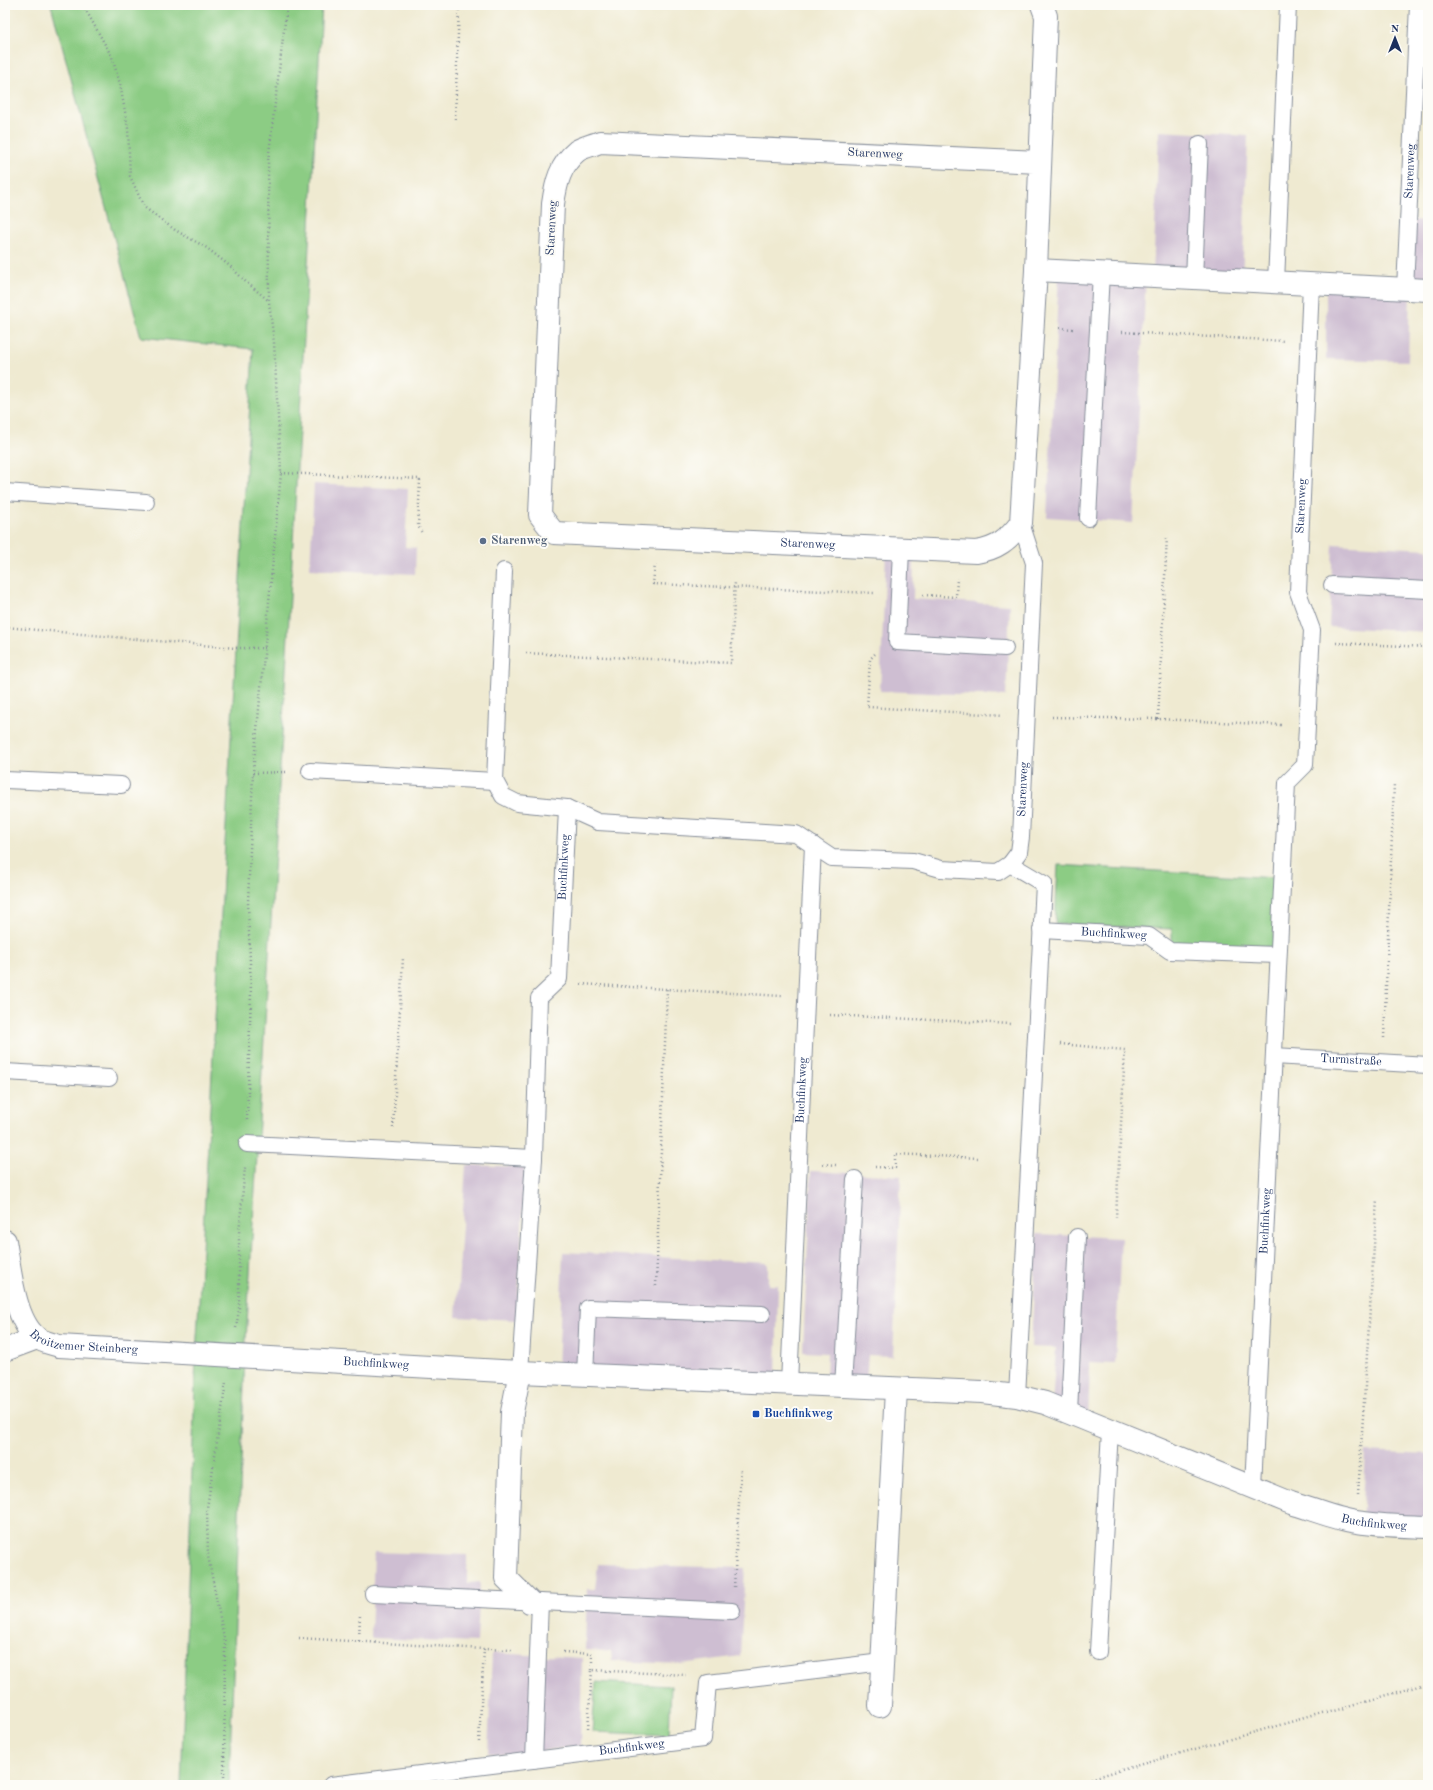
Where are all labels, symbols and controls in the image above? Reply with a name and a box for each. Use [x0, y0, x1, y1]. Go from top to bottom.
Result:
north arrow [1375, 18, 1415, 58]
text: N [1391, 24, 1400, 35]
street label: Starenweg [1403, 143, 1418, 199]
street label: Starenweg [847, 147, 903, 161]
street label: Starenweg [545, 200, 559, 256]
street label: Starenweg [1294, 478, 1309, 534]
place label: Starenweg [491, 535, 548, 547]
marker: Starenweg [478, 536, 488, 546]
street label: Starenweg [780, 537, 836, 552]
street label: Starenweg [1016, 761, 1031, 817]
street label: Buchfinkweg [557, 833, 572, 901]
street label: Buchfinkweg [1080, 926, 1148, 942]
street label: Turmstraße [1320, 1053, 1382, 1068]
street label: Buchfinkweg [795, 1056, 810, 1124]
street label: Buchfinkweg [1258, 1187, 1273, 1255]
street label: Broitzemer Steinberg [27, 1328, 139, 1356]
street label: Buchfinkweg [343, 1356, 410, 1372]
place label: Buchfinkweg [764, 1408, 833, 1420]
marker: Buchfinkweg [751, 1409, 761, 1419]
street label: Buchfinkweg [1340, 1513, 1408, 1532]
street label: Buchfinkweg [598, 1738, 666, 1758]

